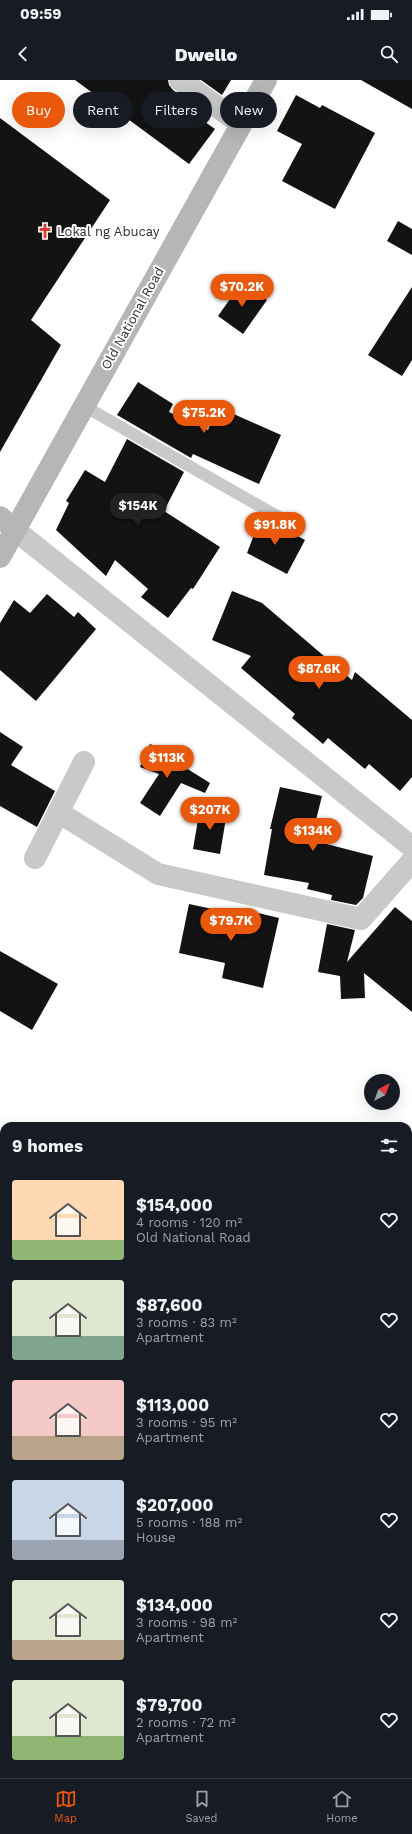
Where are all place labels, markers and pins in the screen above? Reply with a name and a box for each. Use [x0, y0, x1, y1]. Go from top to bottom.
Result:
church icon: Lokal ng Abucay [36, 222, 54, 240]
place label: Lokal ng Abucay [57, 224, 160, 239]
pin: $70.2K [209, 274, 275, 308]
pin: $75.2K [171, 400, 237, 434]
pin: $154K [110, 493, 166, 527]
pin: $91.8K [242, 512, 308, 546]
pin: $87.6K [286, 656, 352, 690]
pin: $113K [139, 745, 195, 779]
pin: $207K [182, 797, 238, 831]
pin: $134K [285, 818, 341, 852]
pin: $79.7K [198, 908, 264, 942]

